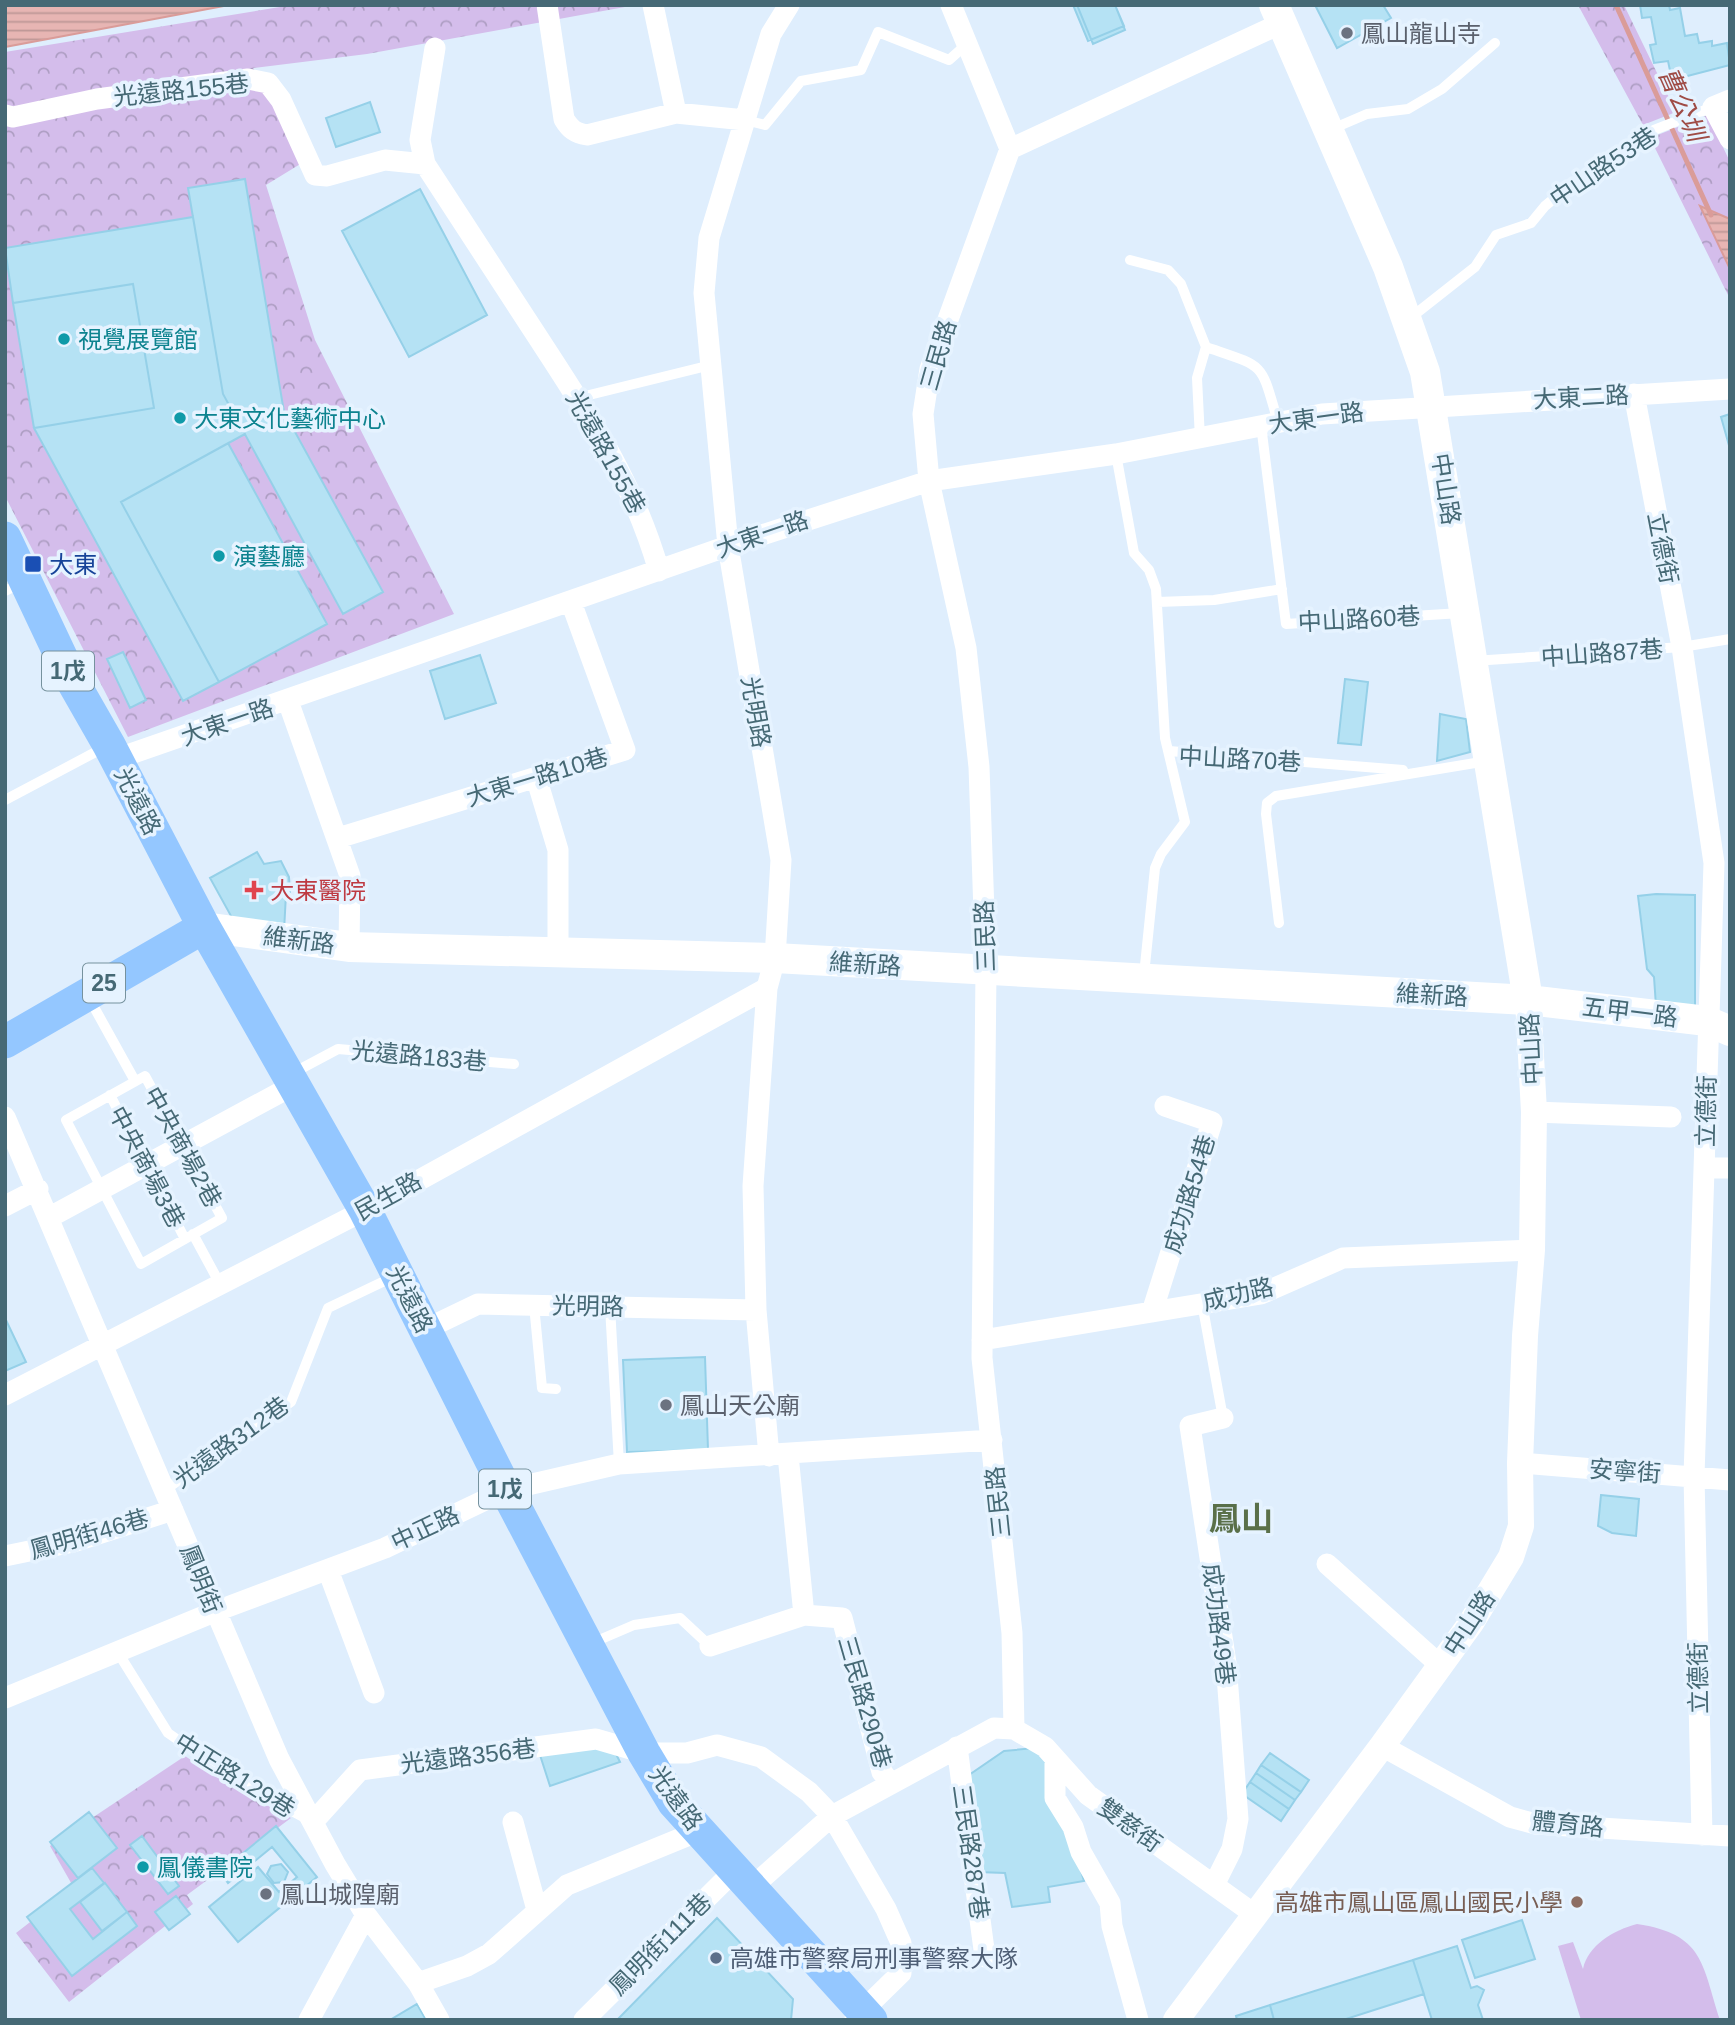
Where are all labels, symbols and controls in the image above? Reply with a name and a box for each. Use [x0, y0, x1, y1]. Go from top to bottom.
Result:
place label: 鳳山龍山寺 [1361, 20, 1481, 47]
marker: 鳳山龍山寺 [1339, 25, 1355, 41]
water label: 曹公圳 [1652, 62, 1713, 149]
street label: 光遠路155巷 [112, 69, 250, 111]
street label: 中山路53巷 [1545, 122, 1661, 212]
street label: 三民路 [915, 317, 961, 393]
place label: 視覺展覽館 [78, 326, 198, 353]
marker: 視覺展覽館 [56, 331, 72, 347]
street label: 大東二路 [1532, 381, 1630, 413]
street label: 光遠路155巷 [561, 386, 651, 518]
street label: 大東一路 [1267, 398, 1365, 438]
place label: 大東文化藝術中心 [194, 405, 386, 432]
marker: 大東文化藝術中心 [172, 410, 188, 426]
street label: 中山路 [1427, 451, 1465, 527]
street label: 大東一路 [712, 506, 812, 562]
street label: 立德街 [1643, 510, 1683, 586]
place label: 演藝廳 [233, 543, 305, 570]
marker: 演藝廳 [211, 548, 227, 564]
place label: 大東 [49, 551, 97, 578]
marker: 大東 [23, 554, 43, 574]
street label: 中山路60巷 [1297, 602, 1421, 636]
street label: 中山路87巷 [1540, 635, 1664, 671]
road number: 1戊 [42, 652, 94, 691]
street label: 光明路 [736, 674, 776, 750]
street label: 大東一路 [177, 694, 277, 750]
street label: 中山路70巷 [1178, 742, 1302, 776]
street label: 大東一路10巷 [463, 743, 611, 811]
street label: 光遠路 [110, 763, 166, 839]
place label: 大東醫院 [270, 877, 366, 904]
marker: 大東醫院 [244, 880, 264, 900]
street label: 三民路 [970, 900, 1000, 972]
street label: 維新路 [262, 922, 336, 958]
street label: 維新路 [828, 948, 902, 980]
road number: 25 [83, 964, 125, 1002]
street label: 維新路 [1395, 980, 1469, 1010]
street label: 五甲一路 [1581, 993, 1679, 1031]
street label: 中山路 [1516, 1012, 1546, 1086]
street label: 光遠路183巷 [350, 1037, 488, 1075]
street label: 立德街 [1692, 1075, 1720, 1147]
street label: 中央商場2巷 [139, 1082, 227, 1212]
street label: 中央商場3巷 [104, 1102, 190, 1232]
street label: 成功路54巷 [1158, 1131, 1220, 1257]
street label: 民生路 [350, 1167, 426, 1225]
street label: 光遠路 [382, 1261, 438, 1337]
street label: 成功路 [1200, 1273, 1276, 1315]
street label: 光明路 [552, 1292, 624, 1320]
street label: 光遠路312巷 [168, 1391, 294, 1493]
place label: 鳳山天公廟 [680, 1392, 800, 1419]
marker: 鳳山天公廟 [658, 1397, 674, 1413]
street label: 安寧街 [1588, 1455, 1662, 1487]
street label: 三民路 [981, 1465, 1015, 1539]
road number: 1戊 [479, 1470, 531, 1508]
street label: 中正路 [387, 1501, 463, 1555]
district label: 鳳山 [1209, 1501, 1273, 1537]
street label: 鳳明街46巷 [26, 1504, 152, 1564]
street label: 鳳明街 [175, 1541, 227, 1617]
street label: 成功路49巷 [1198, 1561, 1240, 1687]
street label: 中山路 [1438, 1585, 1500, 1661]
street label: 三民路290巷 [833, 1633, 897, 1771]
street label: 立德街 [1684, 1642, 1712, 1714]
street label: 中正路129巷 [170, 1728, 300, 1822]
street label: 光遠路356巷 [399, 1734, 537, 1778]
street label: 光遠路 [644, 1761, 708, 1835]
street label: 三民路287巷 [948, 1783, 994, 1921]
street label: 雙慈街 [1093, 1793, 1167, 1857]
street label: 體育路 [1531, 1807, 1605, 1841]
place label: 鳳儀書院 [157, 1854, 253, 1881]
marker: 鳳儀書院 [135, 1859, 151, 1875]
place label: 鳳山城隍廟 [280, 1881, 400, 1908]
marker: 鳳山城隍廟 [258, 1886, 274, 1902]
street label: 鳳明街111巷 [604, 1888, 716, 2000]
place label: 高雄市鳳山區鳳山國民小學 [1275, 1889, 1563, 1916]
marker: 高雄市鳳山區鳳山國民小學 [1569, 1894, 1585, 1910]
place label: 高雄市警察局刑事警察大隊 [730, 1945, 1018, 1972]
marker: 高雄市警察局刑事警察大隊 [708, 1950, 724, 1966]

